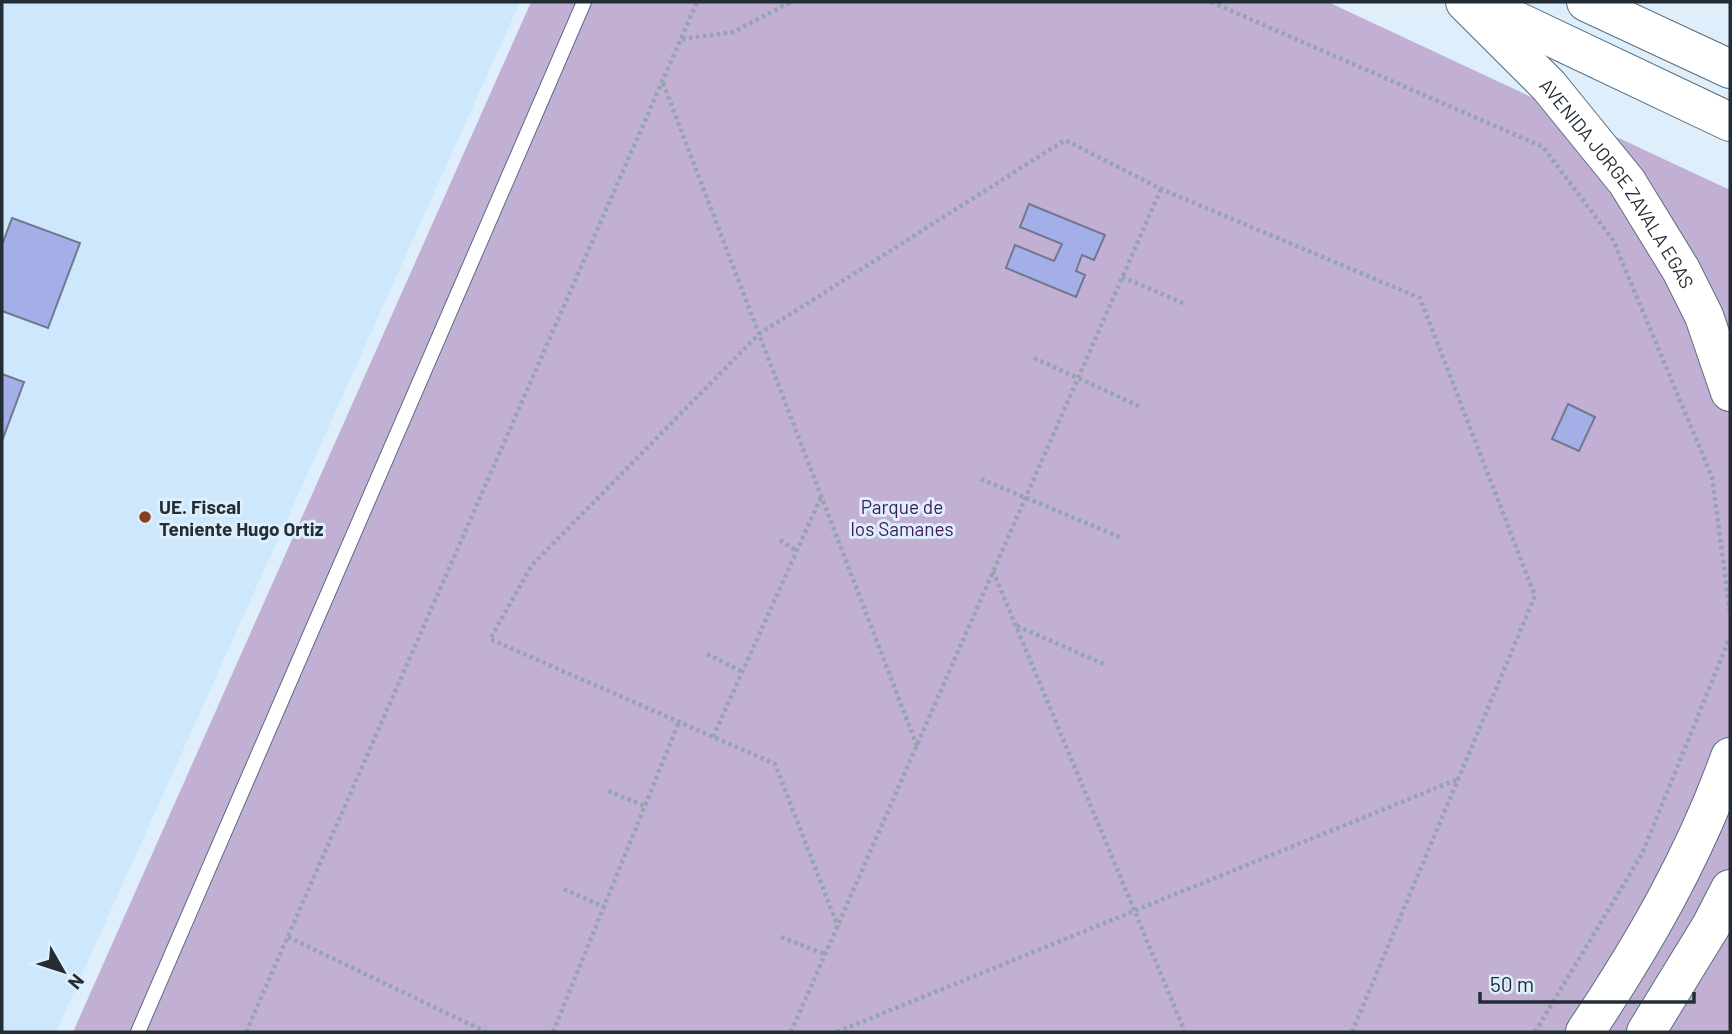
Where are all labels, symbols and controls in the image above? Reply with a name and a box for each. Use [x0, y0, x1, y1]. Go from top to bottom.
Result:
street label: AVENIDA JORGE ZAVALA EGAS [1536, 73, 1700, 292]
place label: UE. Fiscal Teniente Hugo Ortiz [159, 495, 324, 540]
park label: Parque de los Samanes [850, 495, 954, 540]
marker: UE. Fiscal Teniente Hugo Ortiz [137, 509, 153, 525]
north arrow [28, 936, 98, 1006]
scale bar [1480, 960, 1694, 1004]
text: N [64, 970, 90, 994]
text: 50 m [1490, 971, 1534, 996]

